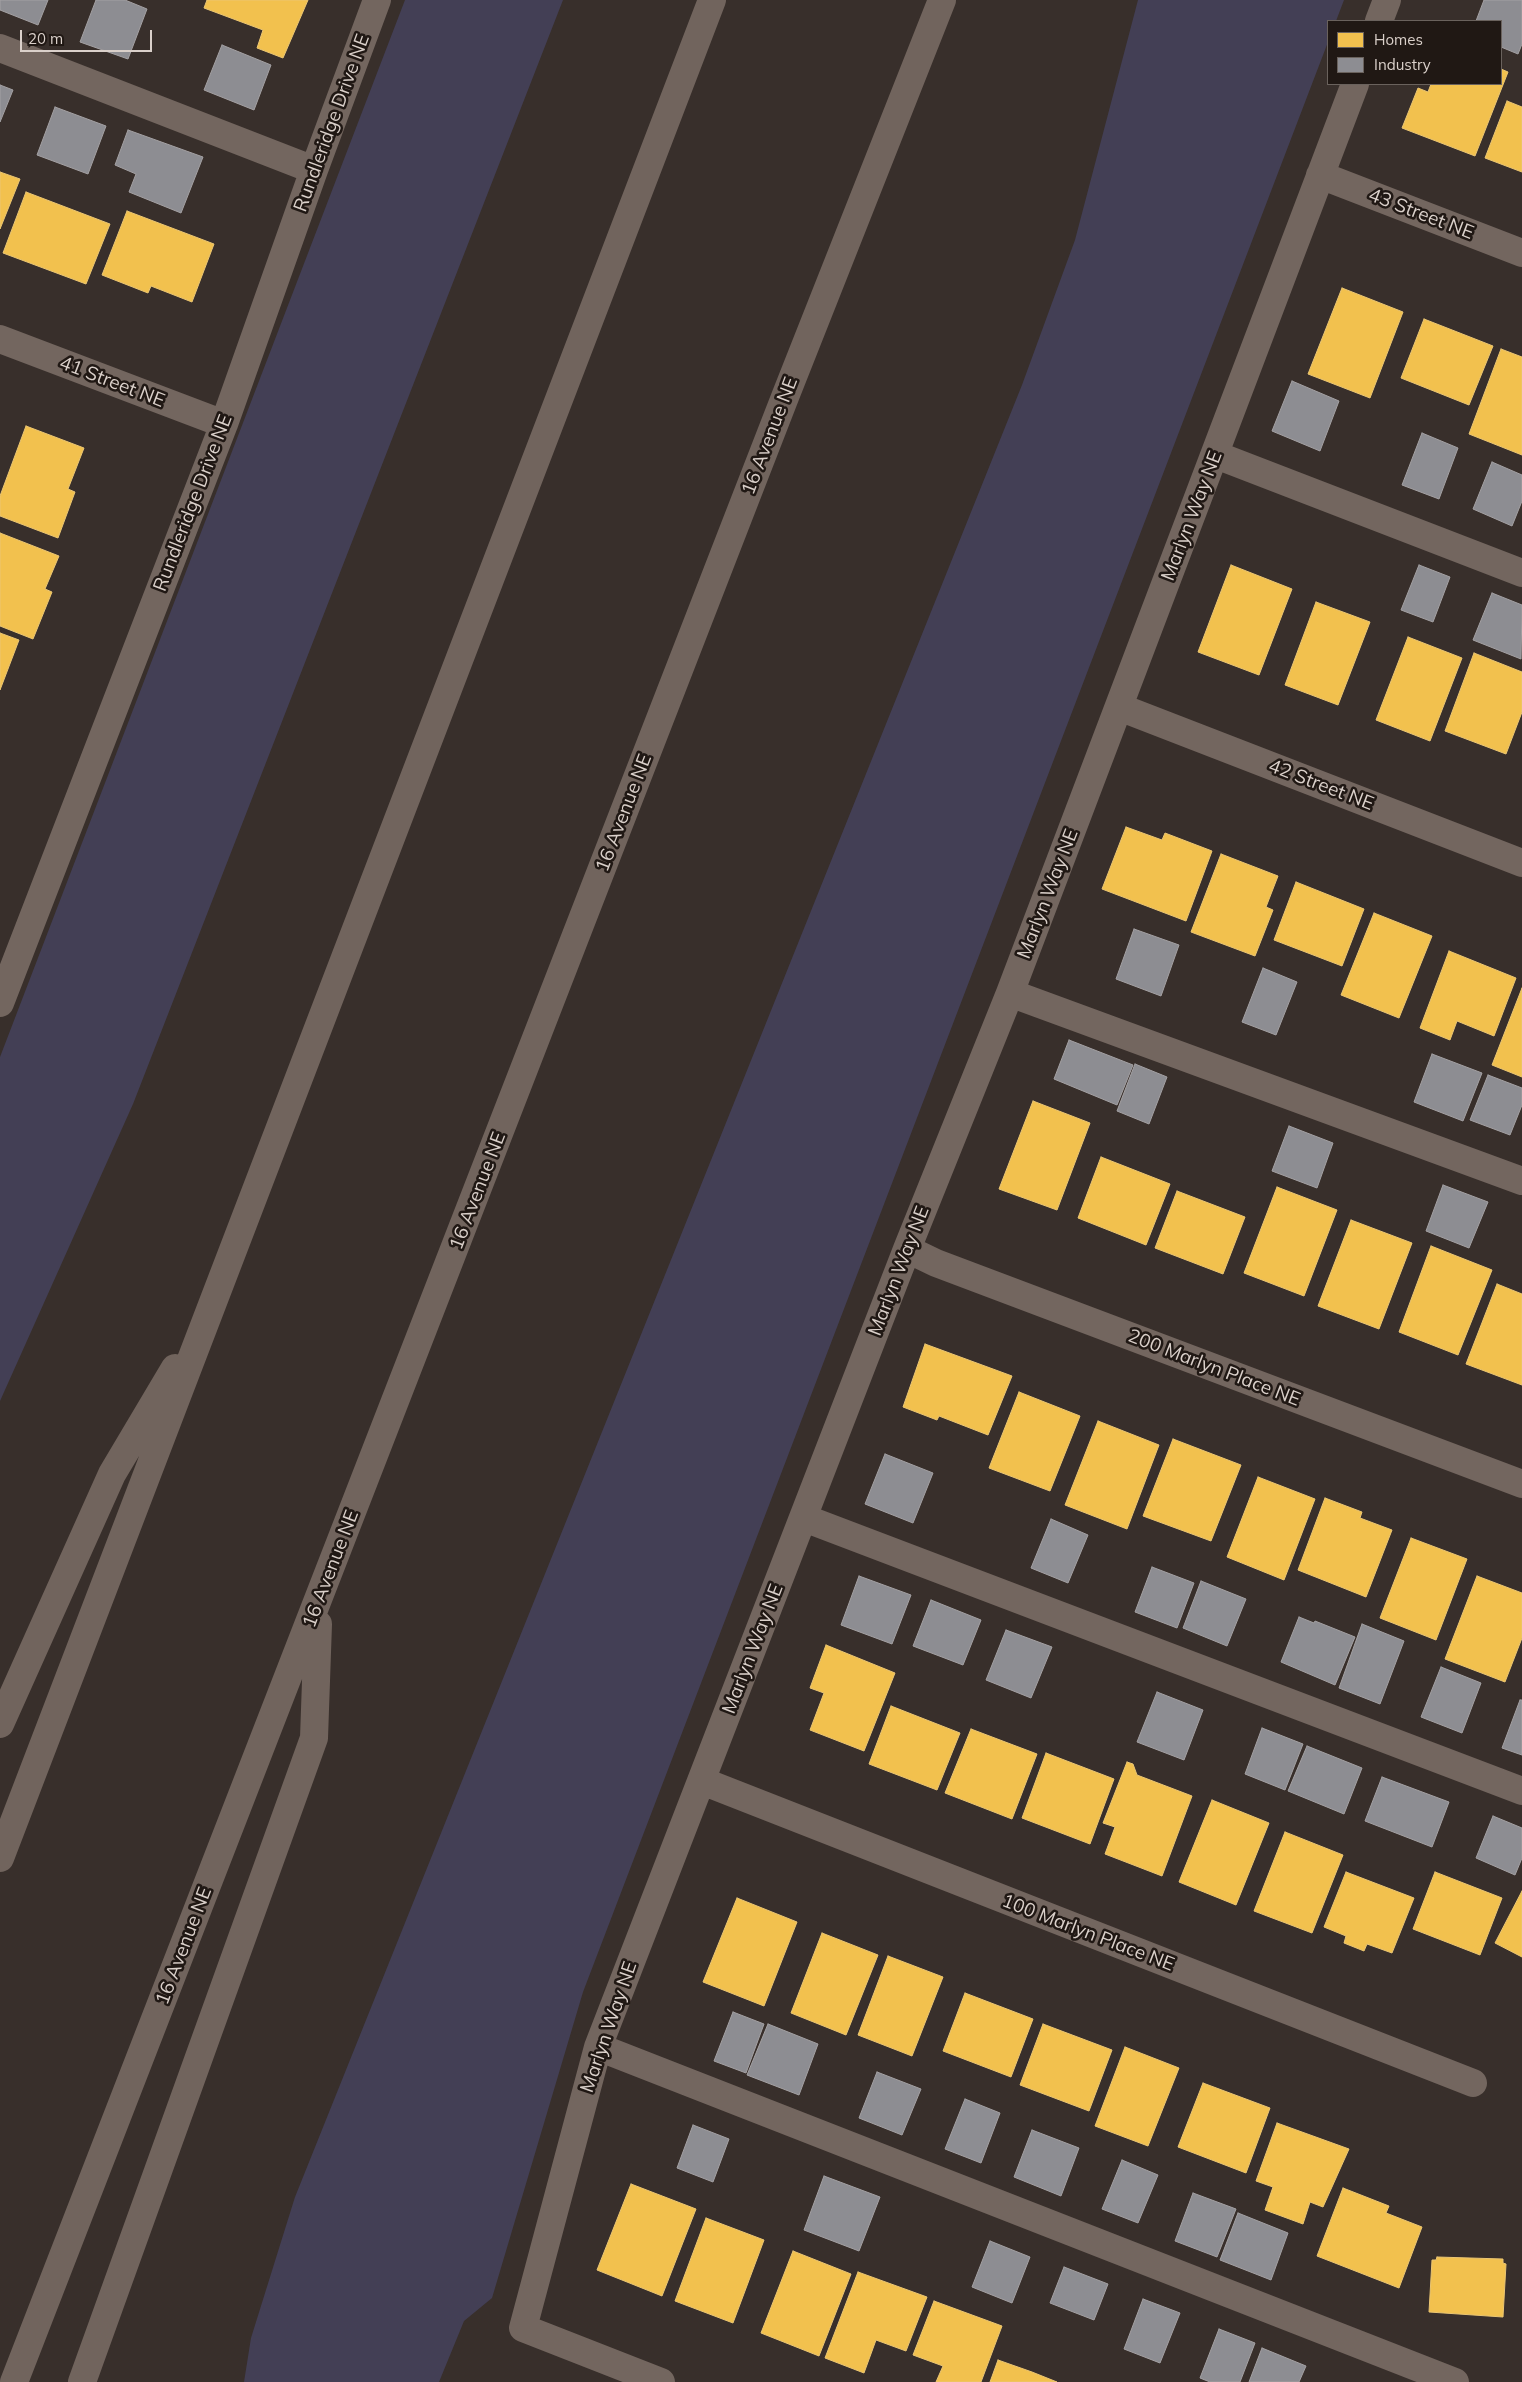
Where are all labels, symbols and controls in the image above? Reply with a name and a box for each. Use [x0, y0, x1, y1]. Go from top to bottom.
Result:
scale bar [22, 20, 155, 52]
legend [1327, 20, 1502, 85]
text: 20 m [28, 29, 63, 48]
text: Homes [1374, 30, 1423, 49]
street label: Rundleridge Drive NE [289, 31, 375, 215]
text: Industry [1374, 55, 1431, 74]
street label: 43 Street NE [1365, 184, 1477, 244]
street label: 41 Street NE [56, 352, 168, 412]
street label: 16 Avenue NE [737, 374, 803, 498]
street label: Rundleridge Drive NE [149, 411, 237, 595]
street label: Marlyn Way NE [1157, 448, 1227, 584]
street label: 16 Avenue NE [591, 751, 657, 875]
street label: 42 Street NE [1265, 755, 1377, 815]
street label: Marlyn Way NE [1013, 826, 1083, 962]
street label: 16 Avenue NE [445, 1129, 511, 1253]
street label: Marlyn Way NE [864, 1203, 934, 1339]
street label: 200 Marlyn Place NE [1125, 1325, 1303, 1411]
street label: 16 Avenue NE [298, 1507, 364, 1631]
street label: Marlyn Way NE [718, 1581, 788, 1717]
street label: 16 Avenue NE [151, 1884, 217, 2008]
street label: 100 Marlyn Place NE [999, 1890, 1177, 1976]
street label: Marlyn Way NE [576, 1958, 642, 2096]

